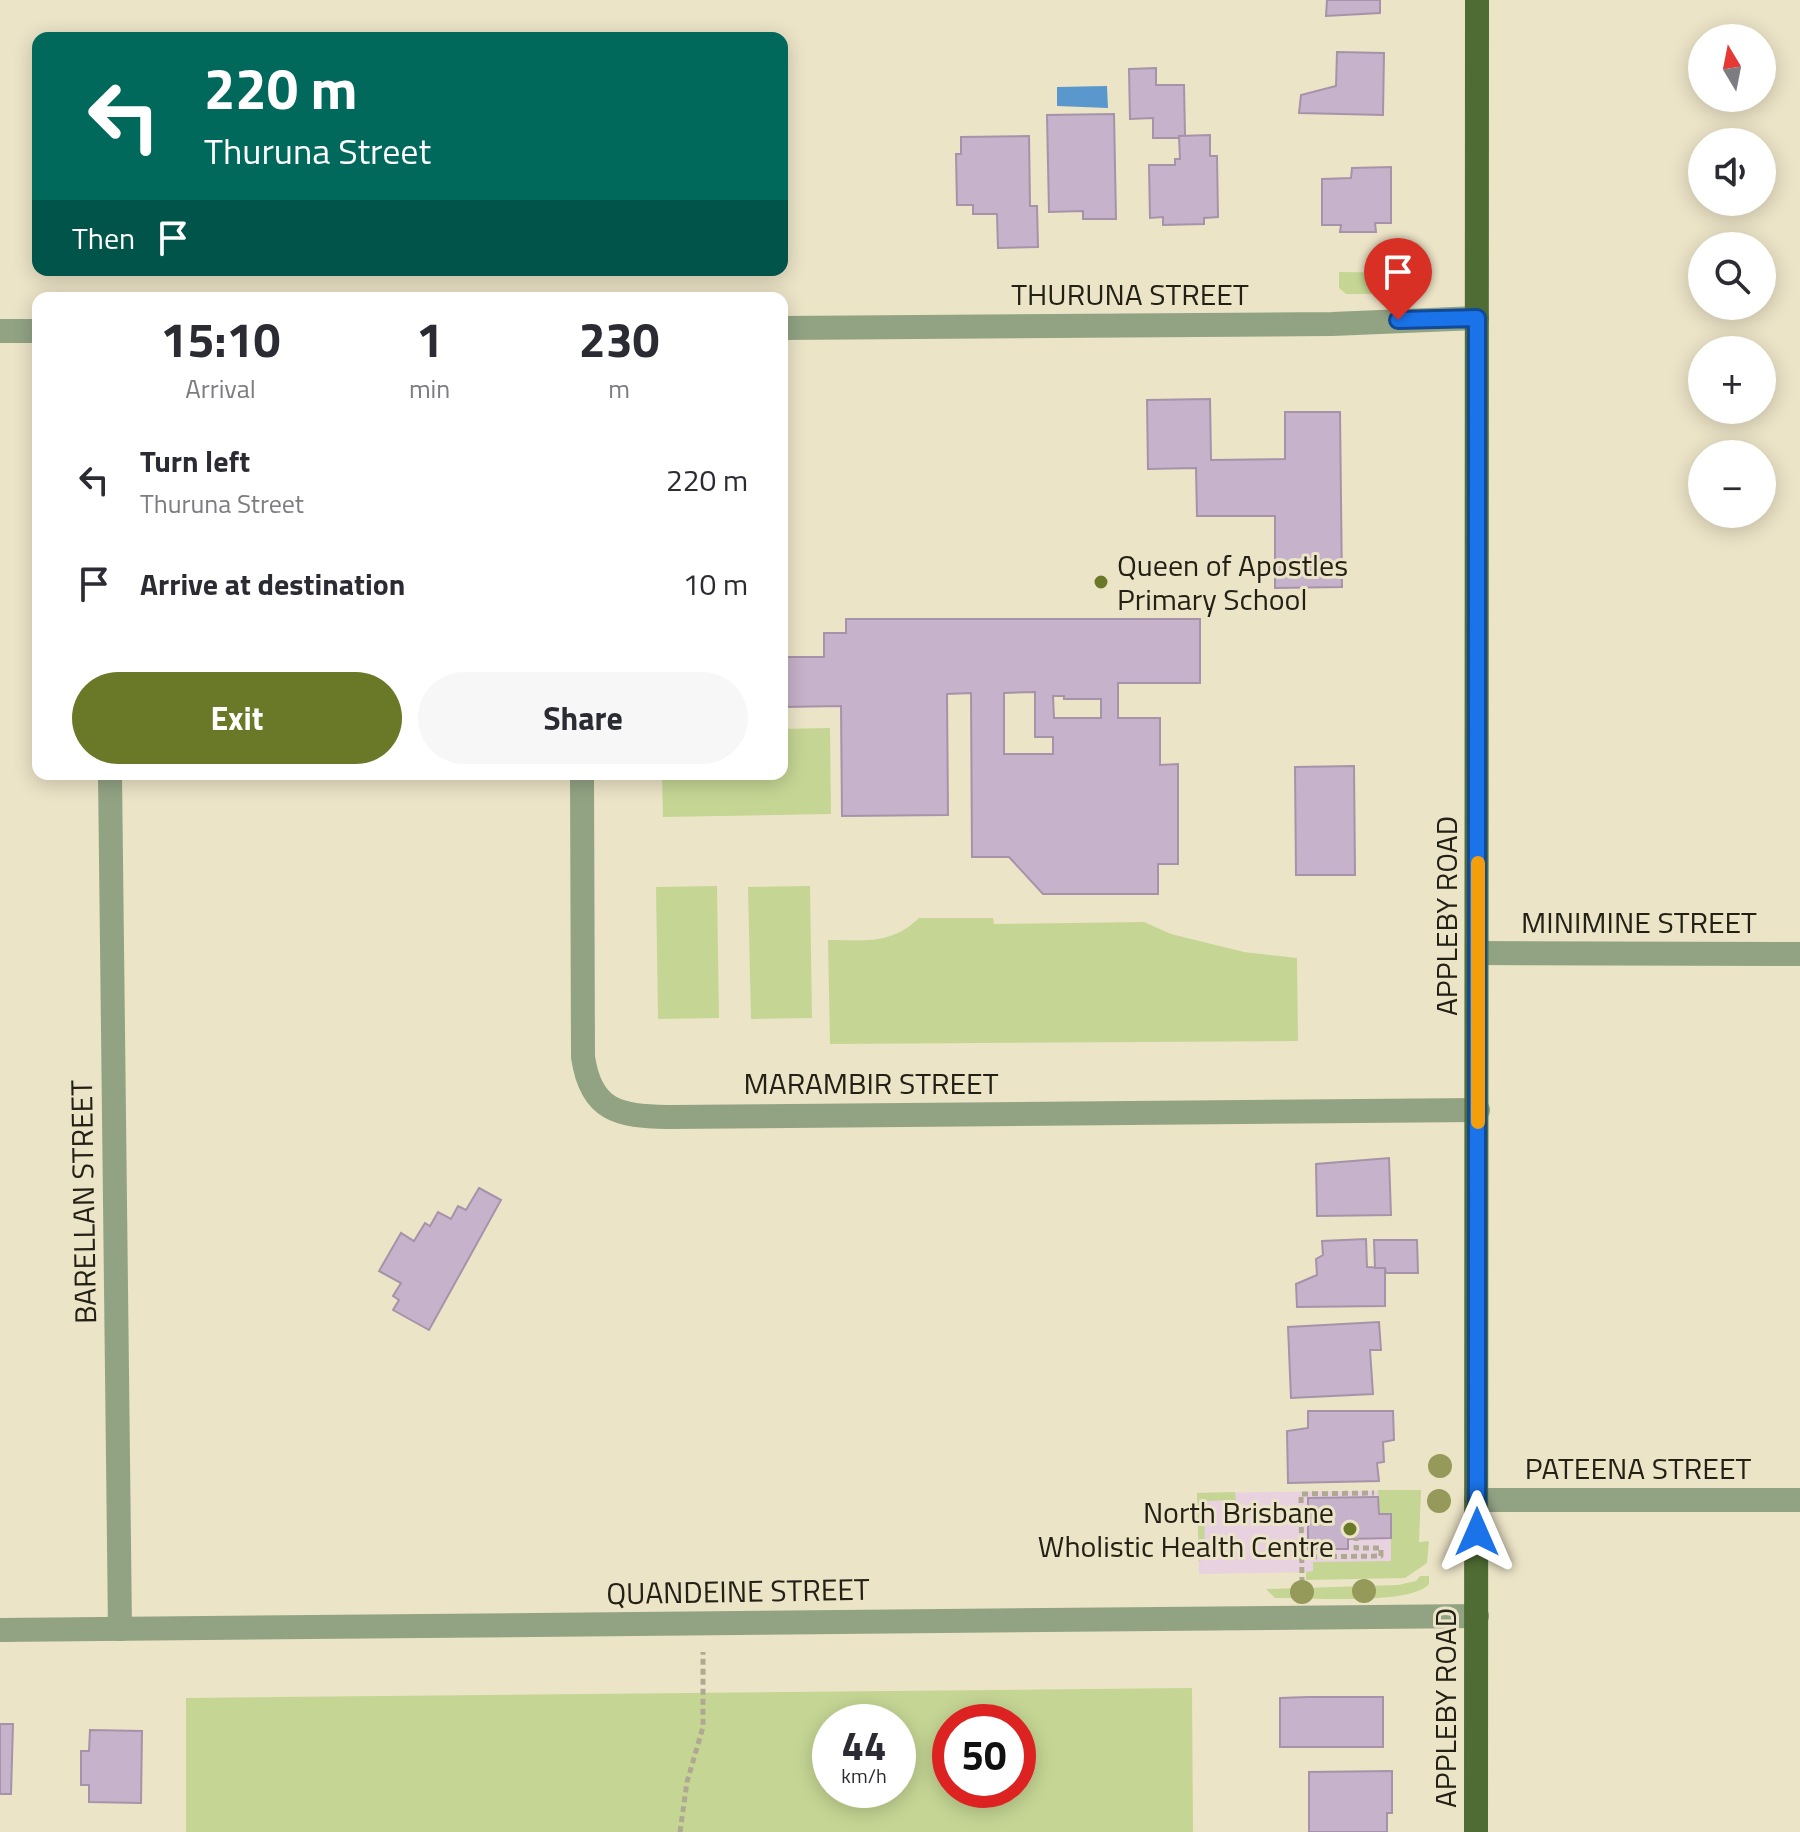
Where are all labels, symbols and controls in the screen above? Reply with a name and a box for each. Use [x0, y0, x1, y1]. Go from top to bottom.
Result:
north arrow [1688, 24, 1776, 112]
map controls [1688, 24, 1776, 528]
text: 220 m [204, 46, 357, 131]
icon: left [72, 64, 176, 168]
text: Thuruna Street [204, 123, 431, 178]
button: sound [1688, 128, 1776, 216]
text: Then [72, 215, 135, 261]
icon: arrive [151, 216, 195, 260]
button: search [1688, 232, 1776, 320]
pin [1364, 238, 1432, 320]
icon: arrive [1376, 250, 1420, 294]
street label: THURUNA STREET [1011, 271, 1249, 317]
text: 15:10 [161, 303, 280, 376]
text: 1 [416, 303, 443, 376]
text: 230 [579, 303, 659, 376]
button: + [1688, 336, 1776, 424]
text: Arrival [185, 369, 256, 408]
text: min [409, 369, 450, 408]
text: m [608, 369, 630, 408]
text: Turn left [140, 438, 250, 484]
button: − [1688, 440, 1776, 528]
text: 220 m [666, 457, 748, 503]
icon: left [72, 458, 116, 502]
text: Thuruna Street [140, 484, 304, 523]
place label: Queen of Apostles Primary School [1117, 542, 1348, 622]
text: Arrive at destination [140, 561, 405, 607]
text: 10 m [683, 561, 748, 607]
icon: arrive [72, 562, 116, 606]
marker: Queen of Apostles Primary School [1092, 573, 1110, 591]
button: Exit [72, 672, 402, 764]
button: Share [418, 672, 748, 764]
street label: APPLEBY ROAD [1423, 816, 1469, 1016]
street label: MINIMINE STREET [1521, 899, 1757, 945]
street label: MARAMBIR STREET [744, 1060, 999, 1106]
street label: BARELLAN STREET [58, 1079, 108, 1324]
street label: PATEENA STREET [1525, 1445, 1751, 1491]
place label: North Brisbane Wholistic Health Centre [1038, 1489, 1334, 1569]
position arrow [1435, 1490, 1519, 1574]
marker: North Brisbane Wholistic Health Centre [1341, 1520, 1359, 1538]
street label: QUANDEINE STREET [606, 1566, 870, 1616]
street label: APPLEBY ROAD [1422, 1608, 1468, 1808]
speed limit sign: 50 [932, 1704, 1036, 1808]
text: 44 [842, 1715, 886, 1776]
text: km/h [841, 1760, 887, 1791]

